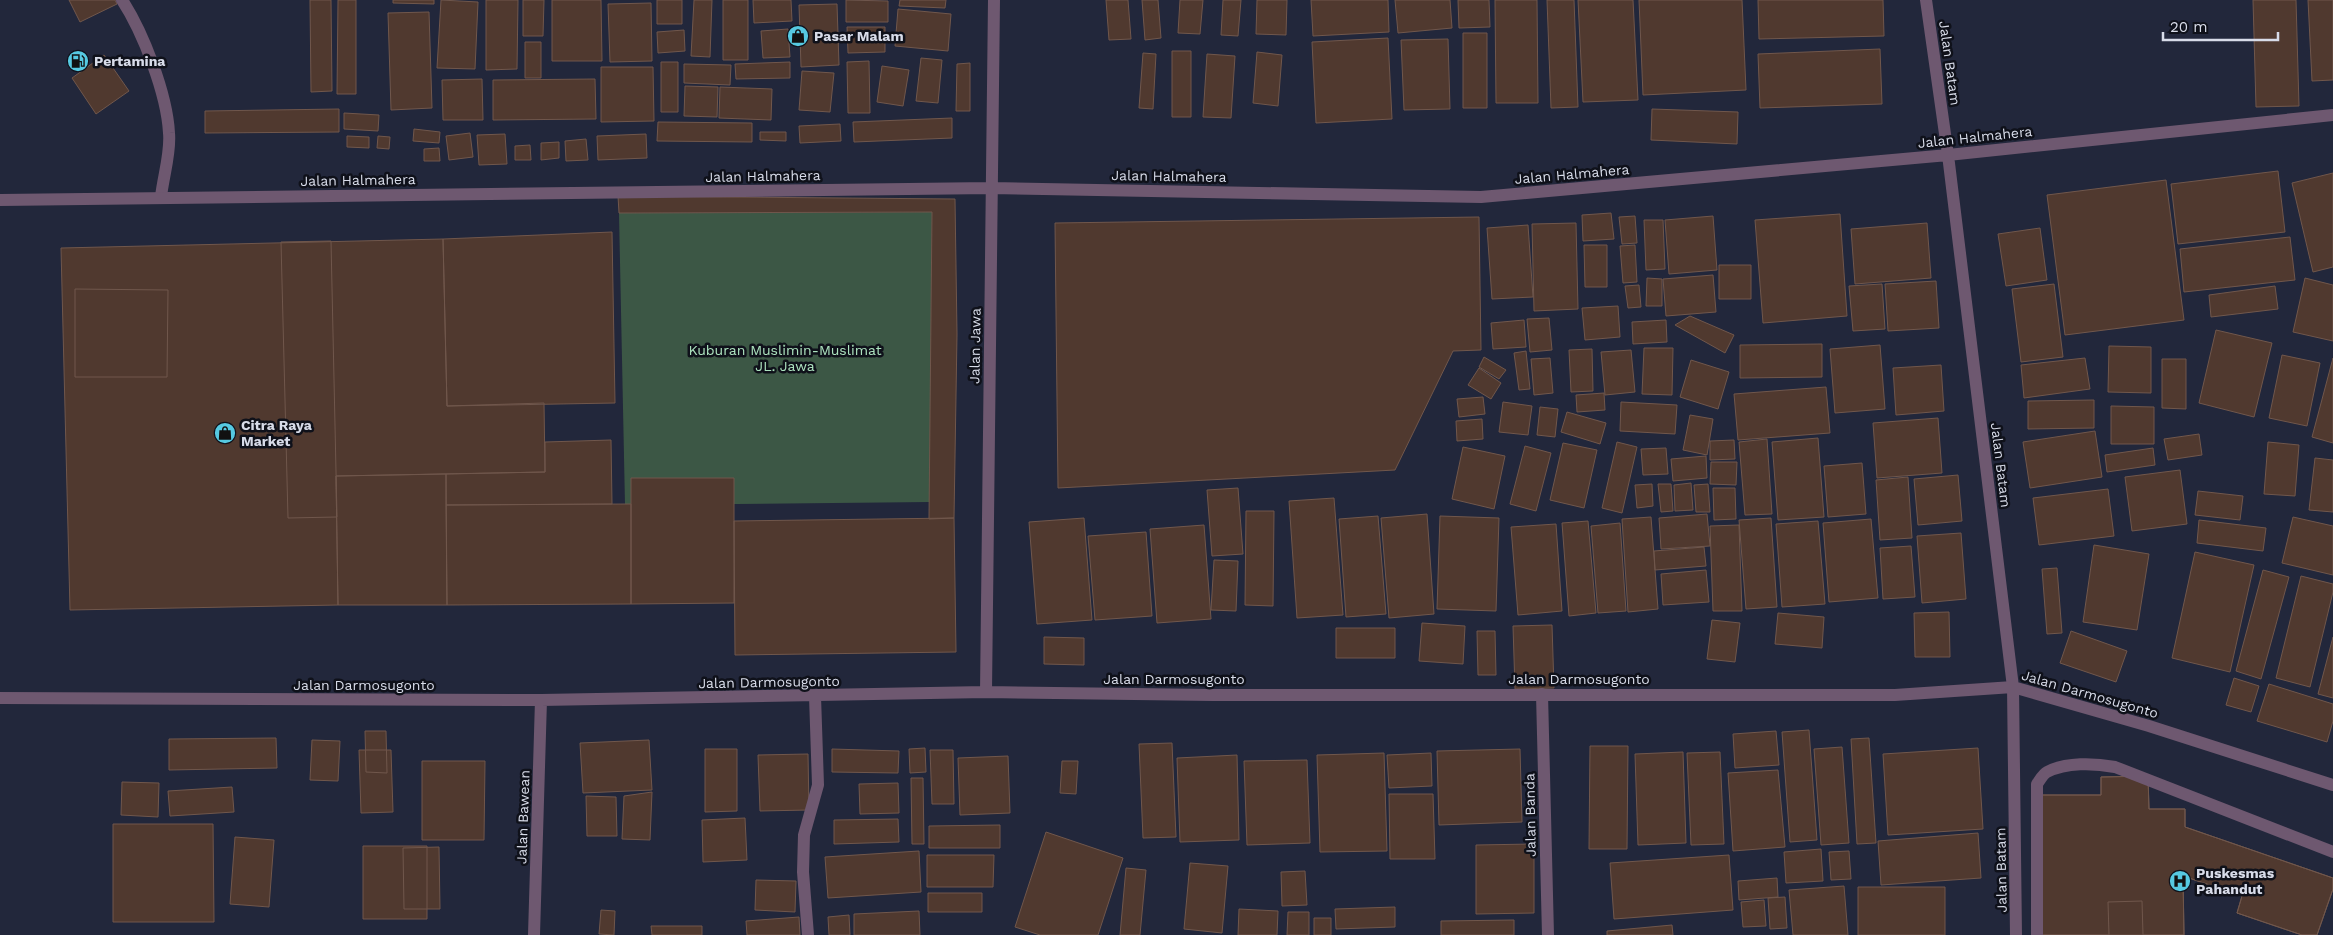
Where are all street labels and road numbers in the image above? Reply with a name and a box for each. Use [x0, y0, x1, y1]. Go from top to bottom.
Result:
street label: Jalan Batam [1936, 20, 1964, 106]
street label: Jalan Halmahera [1917, 123, 2033, 151]
street label: Jalan Halmahera [1514, 161, 1630, 187]
street label: Jalan Halmahera [705, 167, 821, 185]
street label: Jalan Halmahera [1111, 167, 1227, 185]
street label: Jalan Halmahera [300, 171, 416, 189]
street label: Jalan Jawa [966, 308, 984, 384]
street label: Jalan Batam [1988, 422, 2014, 508]
street label: Jalan Darmosugonto [2020, 667, 2160, 721]
street label: Jalan Darmosugonto [1103, 671, 1245, 687]
street label: Jalan Darmosugonto [1508, 671, 1650, 687]
street label: Jalan Darmosugonto [698, 673, 840, 691]
street label: Jalan Darmosugonto [293, 677, 435, 693]
street label: Jalan Bawean [513, 770, 533, 864]
street label: Jalan Banda [1521, 773, 1539, 857]
street label: Jalan Batam [1992, 827, 2010, 913]

